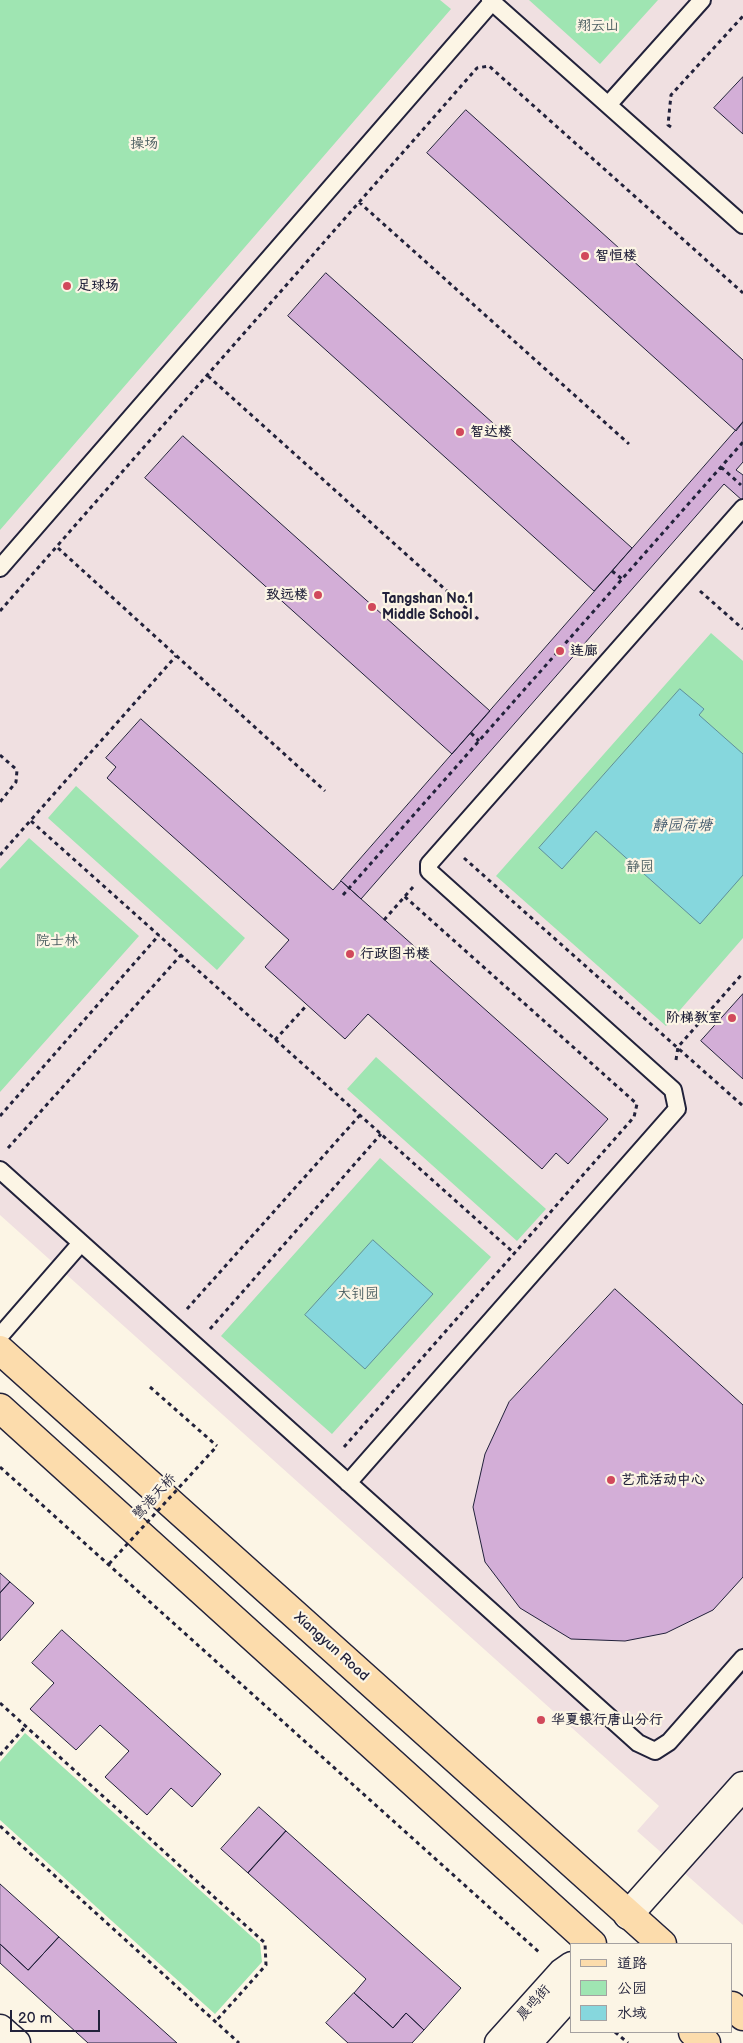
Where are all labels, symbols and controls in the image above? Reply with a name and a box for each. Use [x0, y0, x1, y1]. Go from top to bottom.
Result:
park label: 翔云山 [577, 18, 619, 34]
park label: 操场 [130, 136, 158, 152]
place label: 智恒楼 [595, 248, 637, 264]
marker: 智恒楼 [579, 250, 591, 262]
place label: 足球场 [77, 278, 119, 294]
marker: 足球场 [61, 280, 73, 292]
place label: 智达楼 [470, 424, 512, 440]
marker: 智达楼 [454, 426, 466, 438]
place label: 致远楼 [266, 587, 308, 603]
marker: 致远楼 [312, 589, 324, 601]
place label: Tangshan No.1 Middle School [382, 591, 473, 624]
marker: Tangshan No.1 Middle School [366, 601, 378, 613]
place label: 连廊 [570, 643, 598, 659]
marker: 连廊 [554, 645, 566, 657]
water label: 静园荷塘 [652, 817, 712, 835]
park label: 静园 [626, 859, 654, 875]
park label: 院士林 [36, 933, 78, 949]
place label: 行政图书楼 [360, 946, 430, 962]
marker: 行政图书楼 [344, 948, 356, 960]
place label: 阶梯教室 [666, 1010, 722, 1026]
marker: 阶梯教室 [726, 1012, 738, 1024]
park label: 大钊园 [337, 1286, 379, 1302]
street label: 鹭港天桥 [130, 1471, 180, 1523]
place label: 艺术活动中心 [621, 1472, 705, 1488]
marker: 艺术活动中心 [605, 1474, 617, 1486]
street label: Xiangyun Road [290, 1609, 372, 1685]
place label: 华夏银行唐山分行 [551, 1712, 663, 1728]
marker: 华夏银行唐山分行 [535, 1714, 547, 1726]
legend [570, 1943, 733, 2033]
text: 道路 [617, 1954, 647, 1973]
text: 公园 [617, 1979, 647, 1998]
street label: 晨鸣街 [514, 1982, 554, 2024]
scale bar [12, 2000, 102, 2032]
text: 水域 [617, 2004, 647, 2023]
text: 20 m [18, 2009, 52, 2028]

